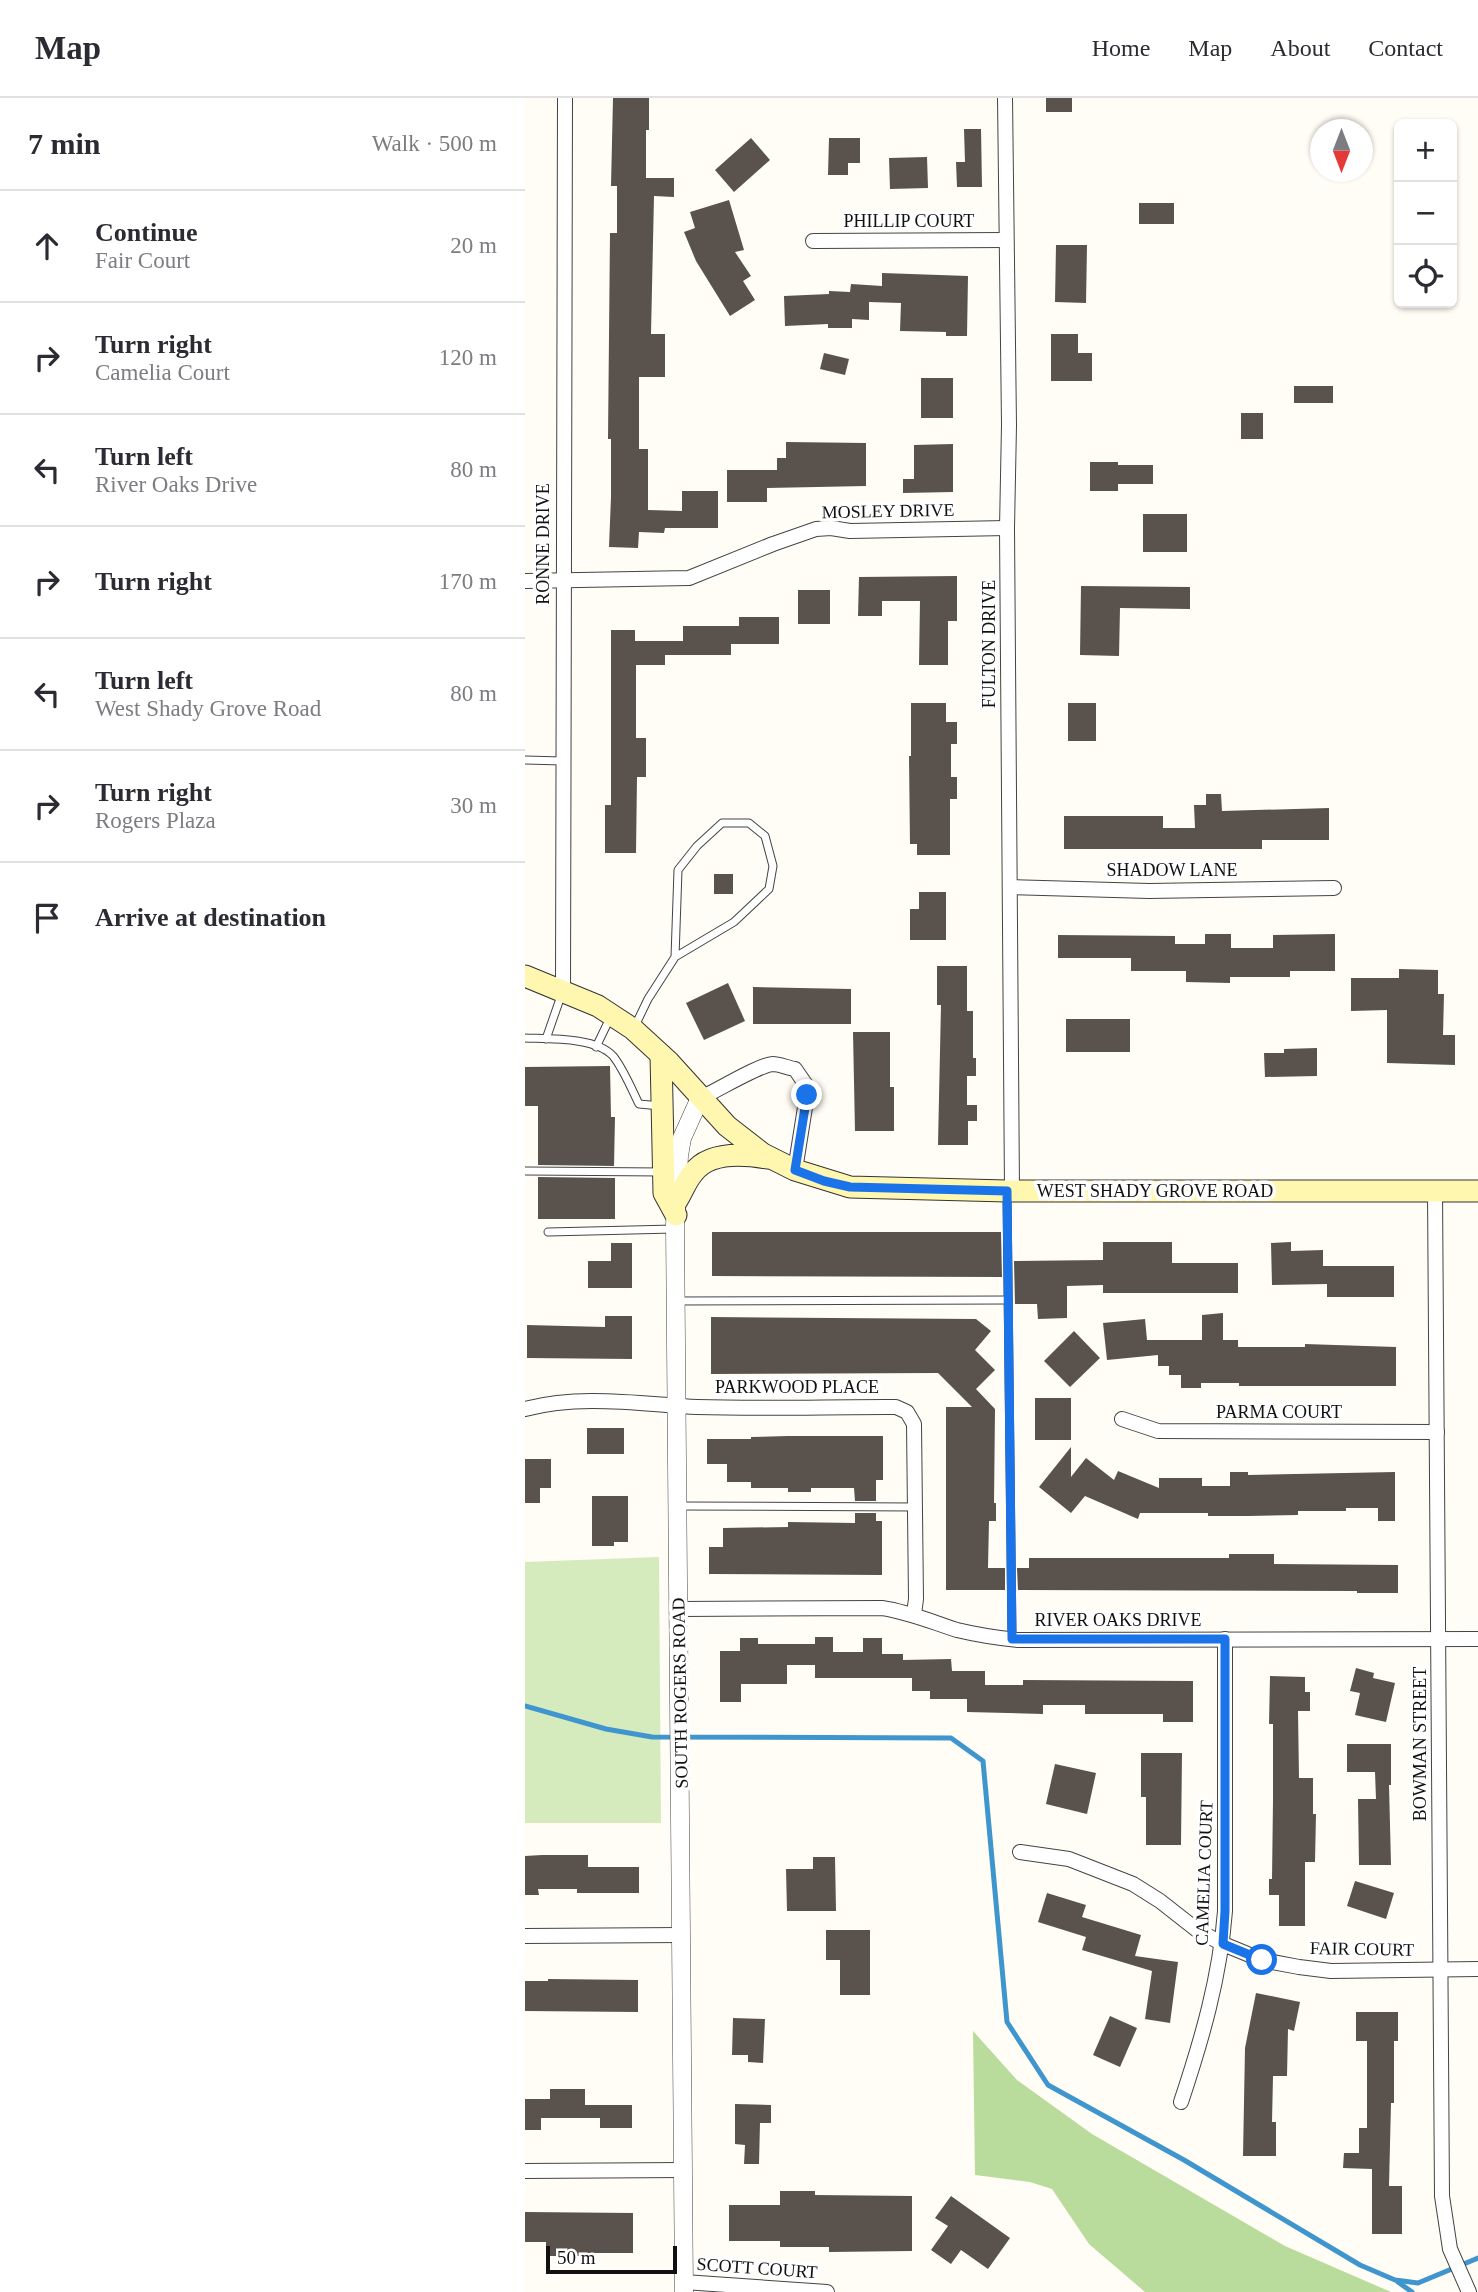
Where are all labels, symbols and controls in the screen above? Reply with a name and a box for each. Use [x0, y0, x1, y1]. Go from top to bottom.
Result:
text: Map [35, 30, 101, 66]
text: Home [1092, 35, 1150, 61]
text: Map [1188, 35, 1232, 61]
text: About [1270, 35, 1330, 61]
text: Contact [1368, 35, 1443, 61]
north arrow [1310, 119, 1373, 182]
map controls [1394, 119, 1457, 308]
button: + [1394, 119, 1457, 182]
text: 7 min [28, 127, 101, 160]
text: Walk · 500 m [372, 131, 497, 156]
button: − [1394, 182, 1457, 245]
street label: PHILLIP COURT [844, 211, 974, 231]
text: Continue [95, 218, 198, 247]
icon: ahead [28, 227, 66, 265]
text: 20 m [450, 233, 497, 258]
button: locate [1394, 245, 1457, 308]
text: Fair Court [95, 248, 190, 273]
text: Turn right [95, 330, 212, 359]
icon: right [28, 339, 66, 377]
text: 120 m [439, 345, 497, 370]
text: Camelia Court [95, 360, 230, 385]
text: Turn left [95, 442, 193, 471]
icon: left [28, 451, 66, 489]
text: 80 m [450, 457, 497, 482]
text: River Oaks Drive [95, 472, 257, 497]
street label: RONNE DRIVE [533, 483, 553, 605]
street label: MOSLEY DRIVE [821, 500, 955, 522]
icon: right [28, 563, 66, 601]
text: Turn right [95, 567, 212, 596]
text: 170 m [439, 569, 497, 594]
street label: FULTON DRIVE [979, 580, 999, 708]
text: Turn left [95, 666, 193, 695]
icon: left [28, 675, 66, 713]
text: 80 m [450, 681, 497, 706]
text: West Shady Grove Road [95, 696, 321, 721]
text: Turn right [95, 778, 212, 807]
icon: right [28, 787, 66, 825]
text: 30 m [450, 793, 497, 818]
text: Rogers Plaza [95, 808, 216, 833]
street label: SHADOW LANE [1106, 860, 1238, 880]
icon: arrive [28, 899, 66, 937]
text: Arrive at destination [95, 903, 326, 932]
route end [791, 1079, 822, 1110]
street label: WEST SHADY GROVE ROAD [1037, 1181, 1273, 1201]
street label: PARKWOOD PLACE [715, 1377, 879, 1397]
street label: PARMA COURT [1216, 1402, 1342, 1422]
street label: SOUTH ROGERS ROAD [668, 1597, 692, 1789]
street label: RIVER OAKS DRIVE [1034, 1610, 1202, 1630]
street label: BOWMAN STREET [1410, 1667, 1430, 1821]
street label: CAMELIA COURT [1191, 1800, 1217, 1946]
street label: FAIR COURT [1310, 1938, 1414, 1960]
route start [1246, 1944, 1277, 1975]
scale bar [546, 2243, 677, 2275]
text: 50 m [557, 2247, 596, 2268]
street label: SCOTT COURT [696, 2254, 818, 2282]

